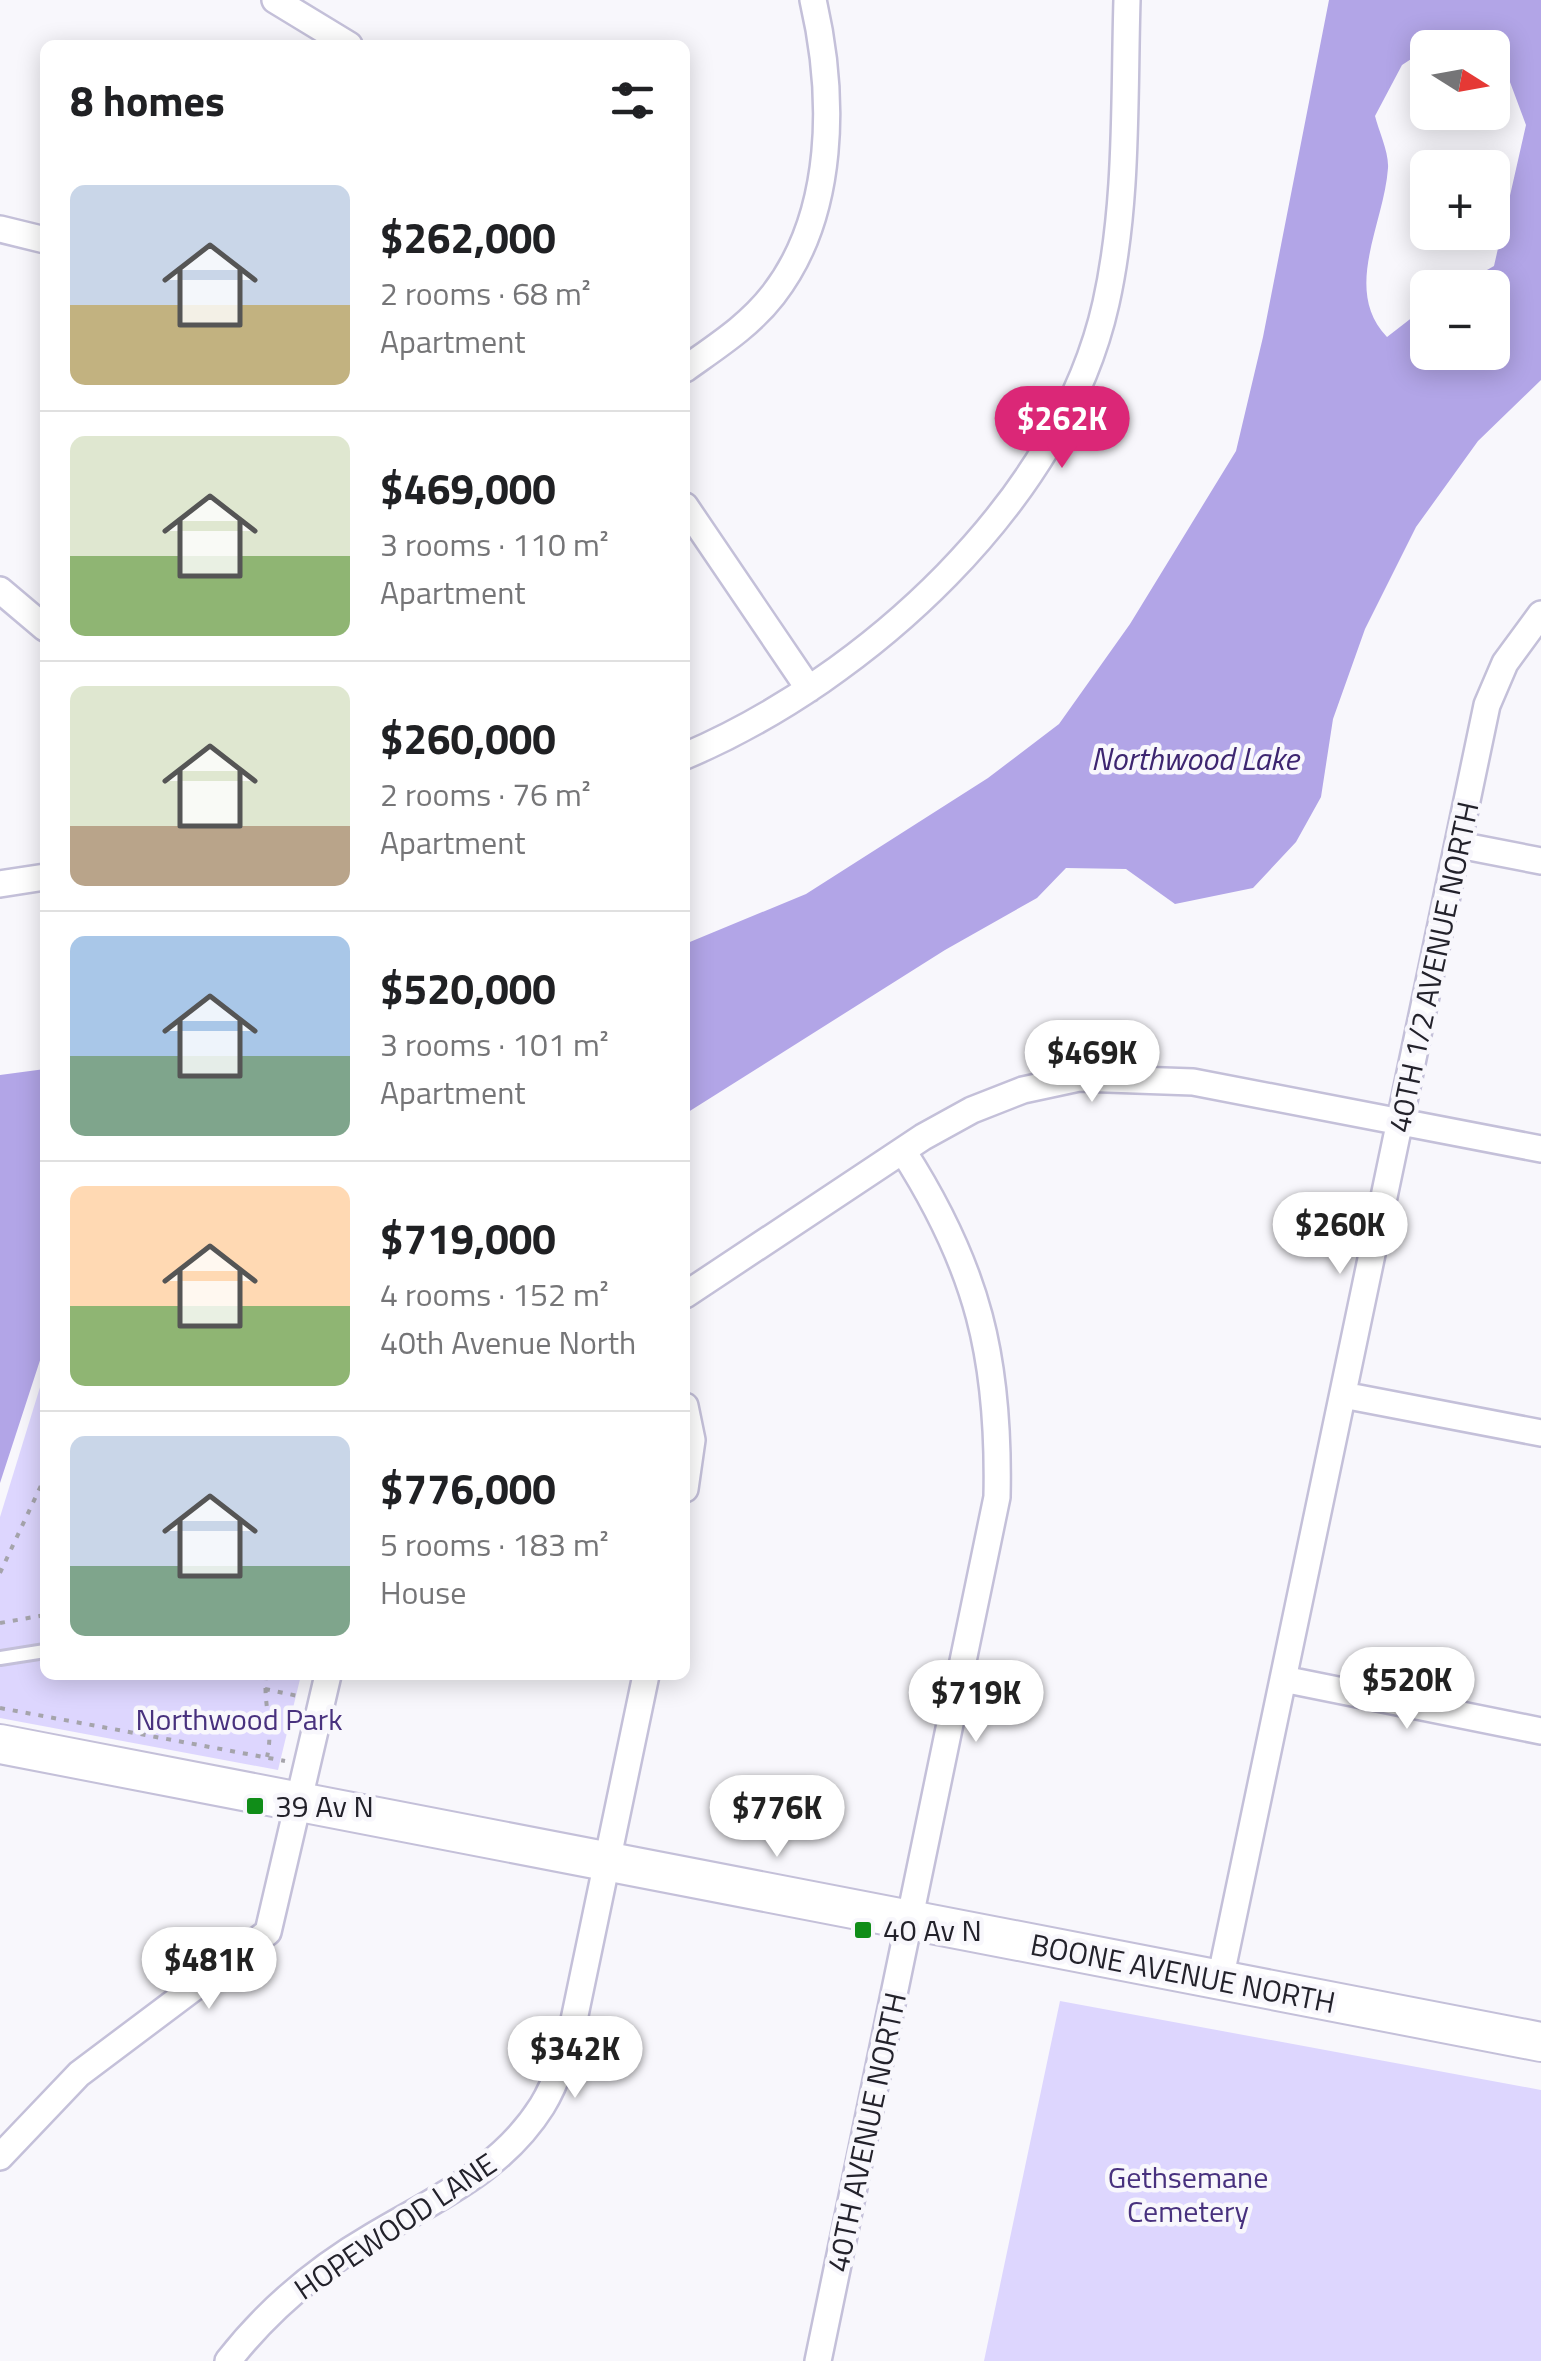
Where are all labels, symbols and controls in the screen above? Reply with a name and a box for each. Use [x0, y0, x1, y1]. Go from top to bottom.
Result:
north arrow [1410, 30, 1510, 130]
map controls [1410, 30, 1510, 370]
text: 8 homes [70, 68, 225, 132]
icon: filters [605, 73, 660, 128]
button: + [1410, 150, 1510, 250]
text: $262,000 [380, 205, 556, 269]
icon: home [150, 225, 270, 345]
text: 2 rooms · 68 m² [380, 269, 591, 317]
button: − [1410, 270, 1510, 370]
text: Apartment [380, 317, 526, 365]
pin: $262K [992, 386, 1132, 471]
text: $262K [1017, 394, 1107, 442]
text: $469,000 [380, 456, 556, 520]
icon: home [150, 476, 270, 596]
text: 3 rooms · 110 m² [380, 520, 609, 568]
text: Apartment [380, 568, 526, 616]
text: $260,000 [380, 706, 556, 770]
icon: home [150, 726, 270, 846]
water label: Northwood Lake [1091, 734, 1301, 782]
text: 2 rooms · 76 m² [380, 770, 591, 818]
street label: 40TH 1/2 AVENUE NORTH [1375, 797, 1491, 1137]
text: Apartment [380, 818, 526, 866]
text: $520,000 [380, 956, 556, 1020]
icon: home [150, 976, 270, 1096]
text: 3 rooms · 101 m² [380, 1020, 609, 1068]
pin: $469K [1022, 1020, 1162, 1105]
text: $469K [1047, 1028, 1137, 1076]
text: Apartment [380, 1068, 526, 1116]
pin: $260K [1270, 1192, 1410, 1277]
text: $260K [1295, 1200, 1385, 1248]
text: $719,000 [380, 1206, 556, 1270]
icon: home [150, 1226, 270, 1346]
text: 4 rooms · 152 m² [380, 1270, 609, 1318]
text: 40th Avenue North [380, 1318, 636, 1366]
text: $776,000 [380, 1456, 556, 1520]
icon: home [150, 1476, 270, 1596]
text: 5 rooms · 183 m² [380, 1520, 609, 1568]
text: House [380, 1568, 466, 1616]
pin: $520K [1337, 1647, 1477, 1732]
text: $520K [1362, 1655, 1452, 1703]
pin: $719K [906, 1660, 1046, 1745]
text: $719K [931, 1668, 1021, 1716]
park label: Northwood Park [135, 1696, 343, 1742]
pin: $776K [707, 1775, 847, 1860]
place label: 39 Av N [275, 1783, 374, 1829]
text: $776K [732, 1783, 822, 1831]
marker: 39 Av N [244, 1795, 266, 1817]
place label: 40 Av N [883, 1907, 982, 1953]
marker: 40 Av N [852, 1919, 874, 1941]
street label: BOONE AVENUE NORTH [1027, 1921, 1339, 2025]
pin: $481K [139, 1927, 279, 2012]
text: $481K [164, 1935, 254, 1983]
street label: 40TH AVENUE NORTH [814, 1988, 918, 2276]
pin: $342K [505, 2016, 645, 2101]
text: $342K [530, 2024, 620, 2072]
street label: HOPEWOOD LANE [284, 2141, 506, 2311]
park label: Gethsemane Cemetery [1108, 2154, 1268, 2234]

